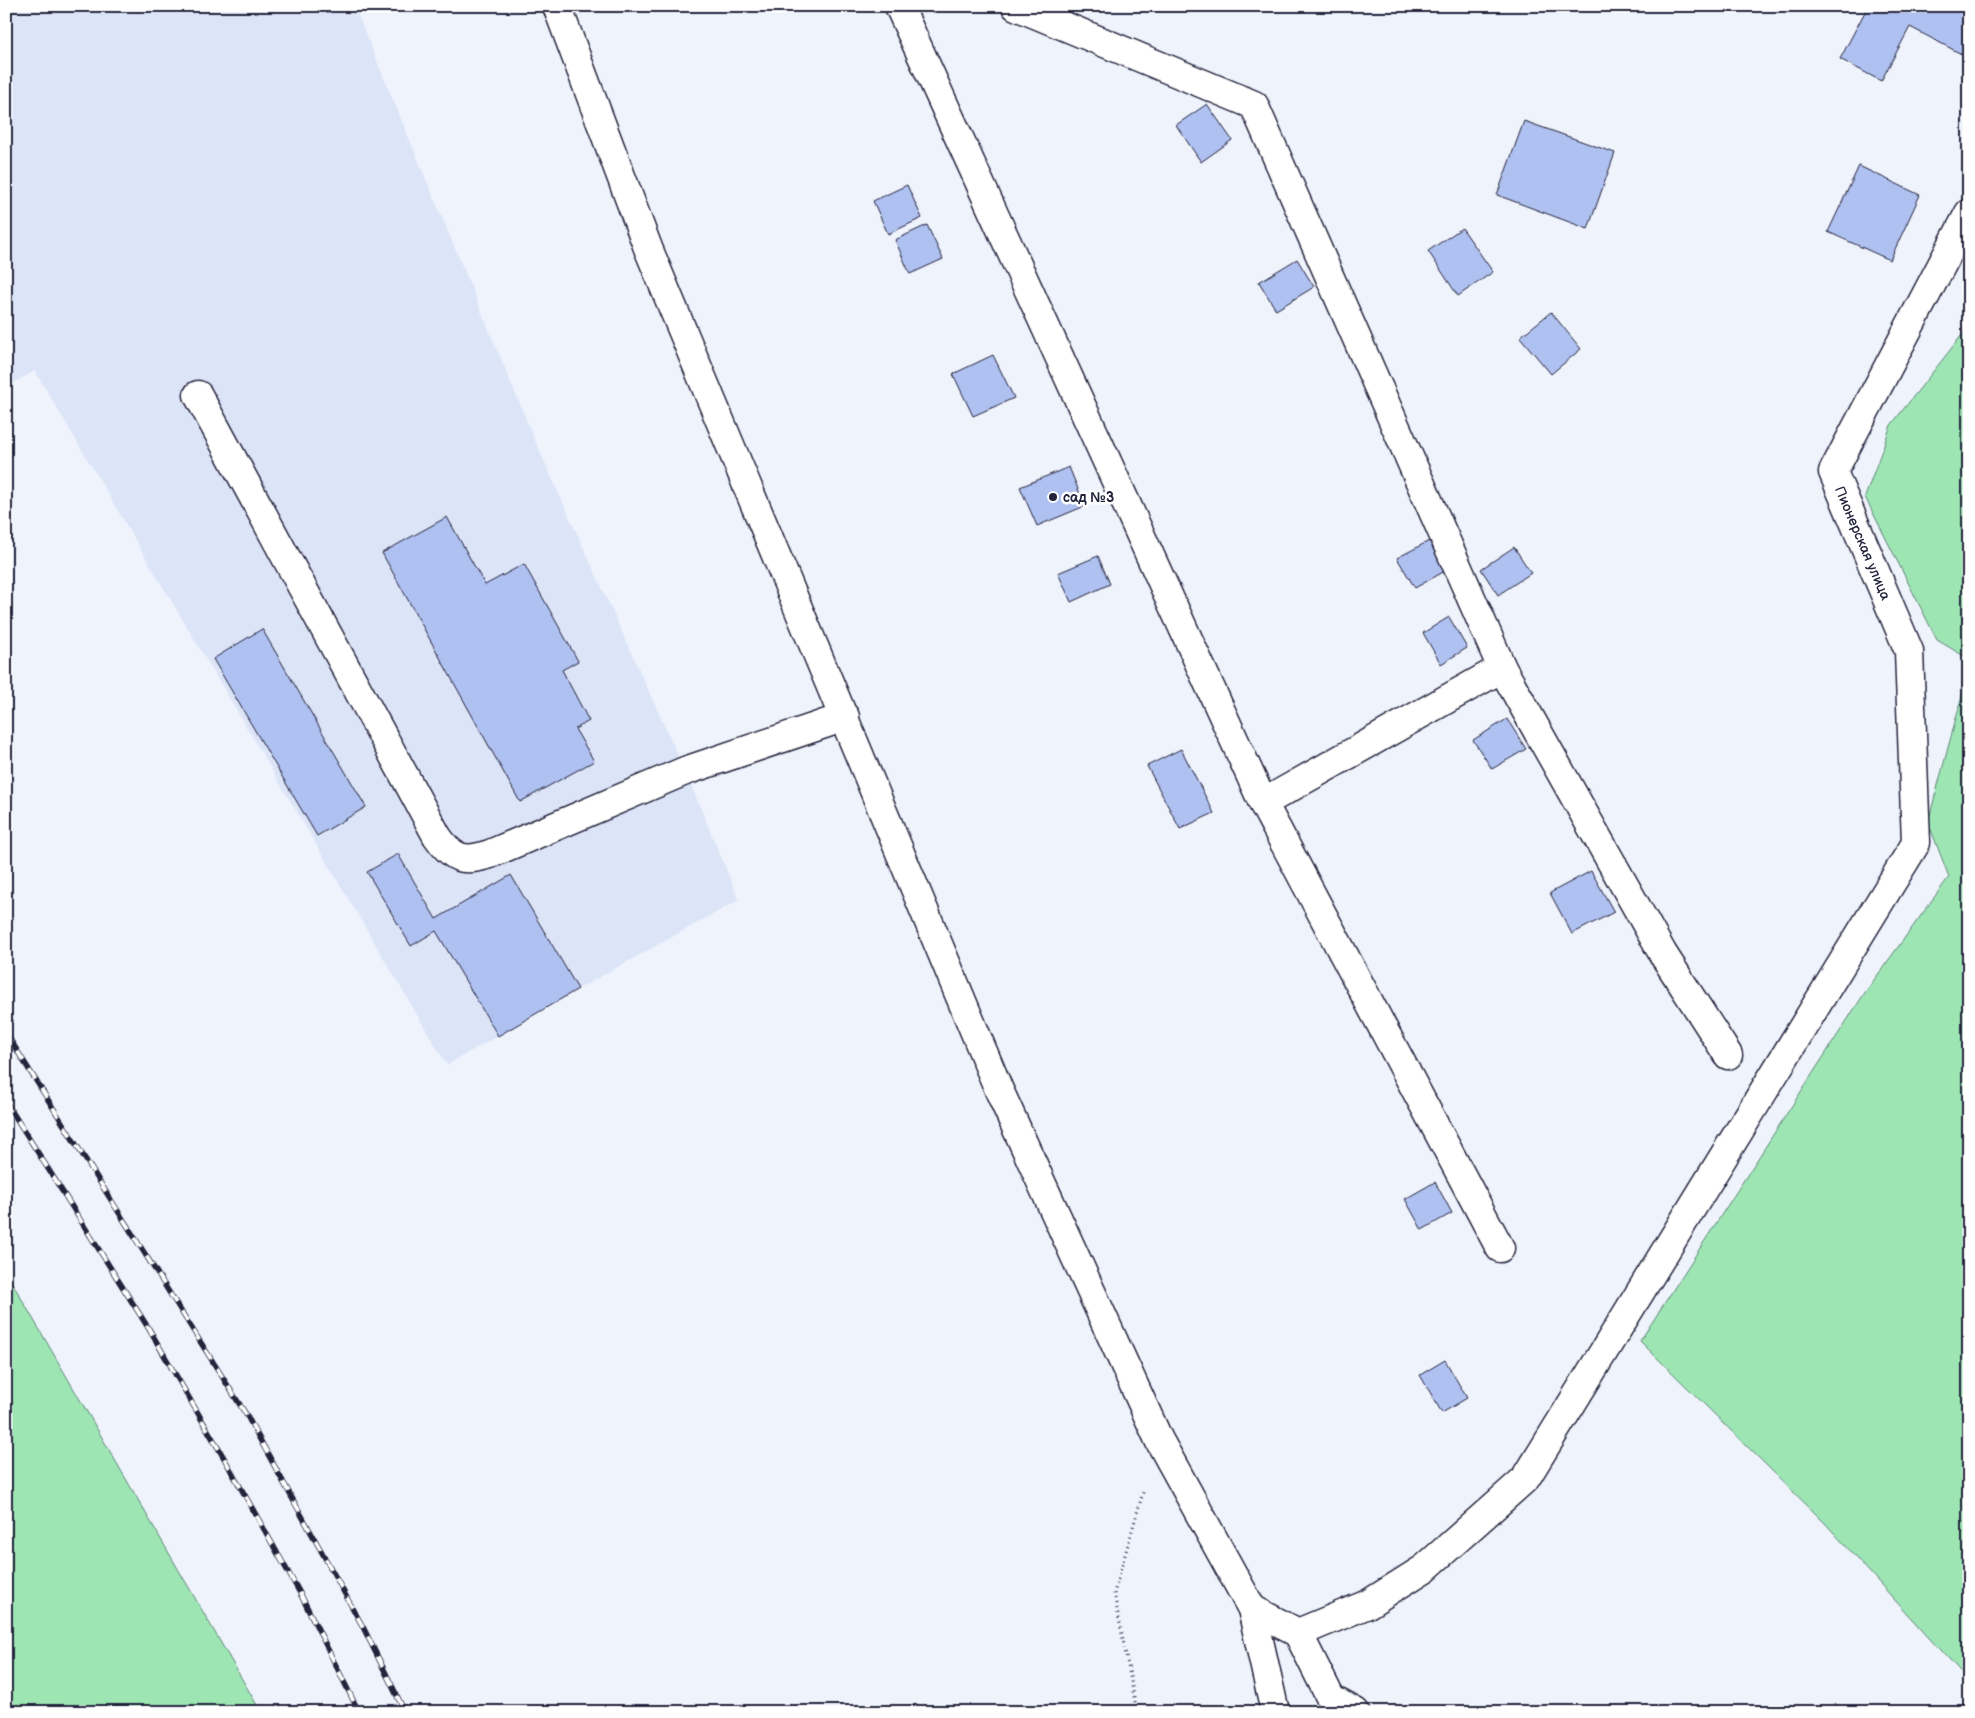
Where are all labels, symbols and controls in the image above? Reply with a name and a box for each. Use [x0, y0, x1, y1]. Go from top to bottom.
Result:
street label: Пионерская улица [1831, 484, 1894, 603]
place label: сад №3 [1063, 489, 1114, 506]
marker: сад №3 [1047, 491, 1059, 503]

